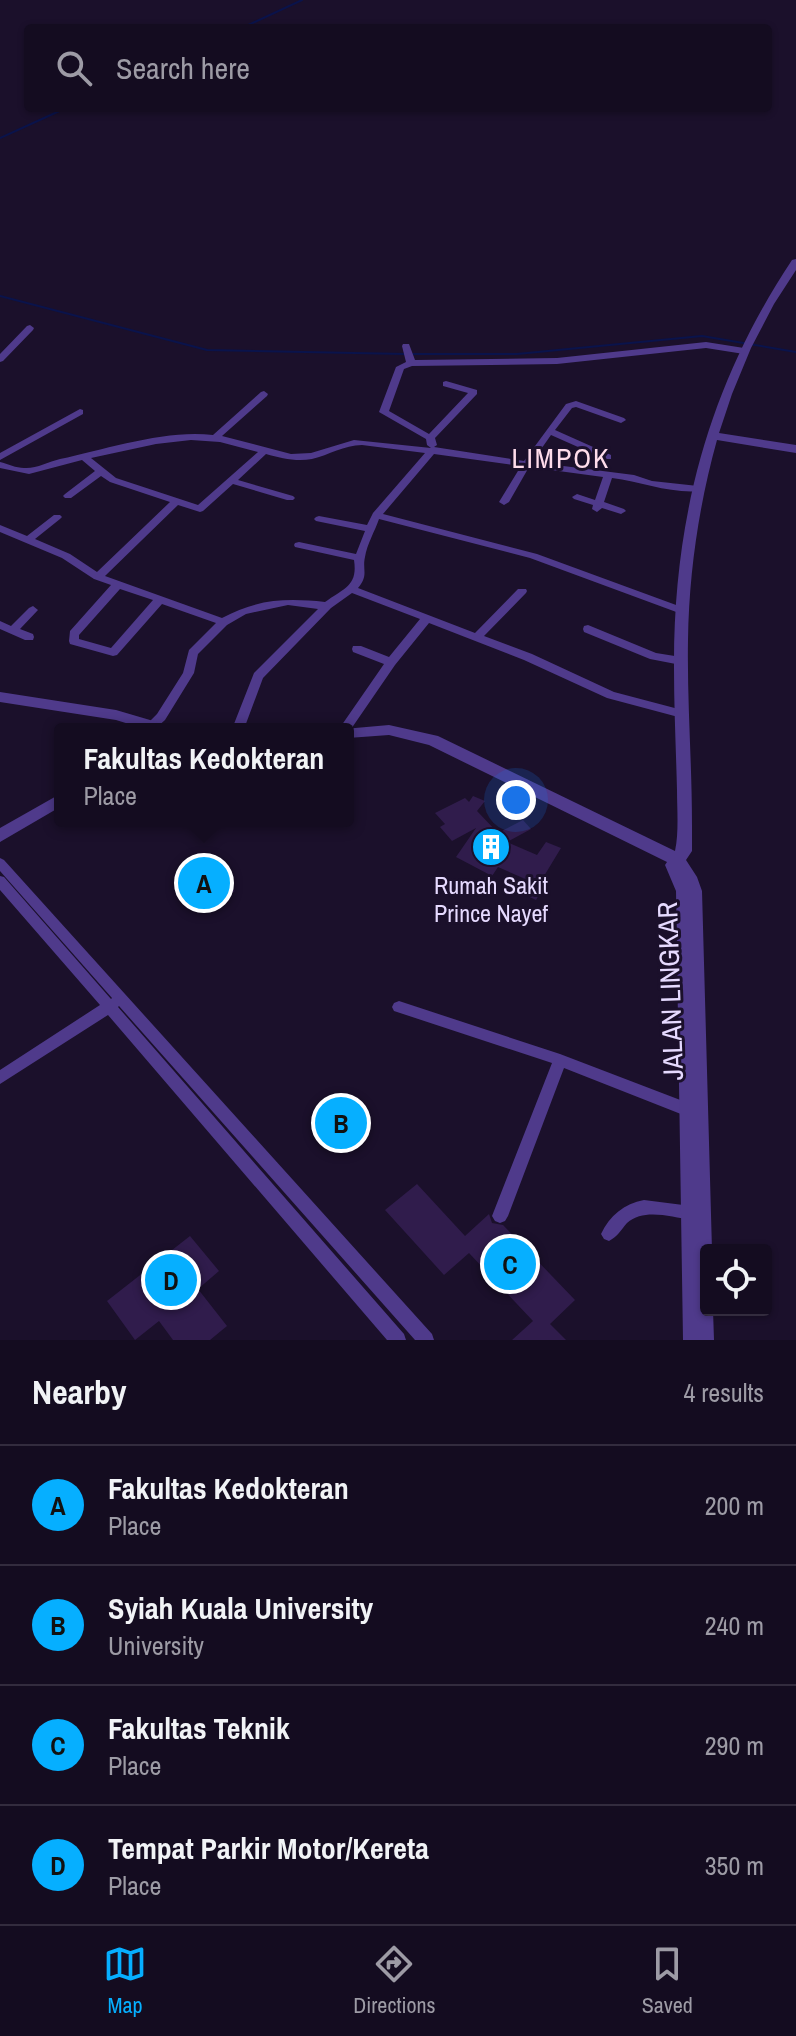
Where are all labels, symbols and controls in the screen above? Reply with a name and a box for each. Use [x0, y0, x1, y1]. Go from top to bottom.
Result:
search box [24, 24, 772, 112]
icon: search [52, 46, 96, 90]
text: Search here [116, 48, 250, 88]
district label: LIMPOK [512, 439, 610, 477]
popup [54, 723, 354, 827]
text: Fakultas Kedokteran [84, 738, 324, 778]
text: Place [84, 778, 137, 813]
your location [496, 780, 536, 820]
building icon: Rumah Sakit Prince Nayef [470, 826, 512, 868]
pin: A [178, 853, 230, 913]
place label: Rumah Sakit Prince Nayef [434, 869, 548, 929]
street label: JALAN LINGKAR [648, 901, 692, 1081]
pin: B [315, 1093, 367, 1153]
pin: C [484, 1234, 536, 1294]
map controls [700, 1244, 772, 1316]
button: locate [700, 1244, 772, 1316]
pin: D [145, 1250, 197, 1310]
text: Nearby [32, 1369, 127, 1415]
text: 4 results [683, 1375, 764, 1410]
text: Fakultas Kedokteran [108, 1468, 349, 1508]
text: A [50, 1488, 66, 1523]
text: 200 m [705, 1488, 764, 1523]
text: Place [108, 1508, 161, 1543]
text: Syiah Kuala University [108, 1588, 373, 1628]
text: B [50, 1608, 66, 1643]
text: 240 m [705, 1608, 764, 1643]
text: University [108, 1628, 204, 1663]
text: Fakultas Teknik [108, 1708, 290, 1748]
text: C [50, 1728, 66, 1763]
text: 290 m [705, 1728, 764, 1763]
text: Place [108, 1748, 161, 1783]
text: Tempat Parkir Motor/Kereta [108, 1828, 429, 1868]
text: D [50, 1848, 66, 1883]
text: 350 m [705, 1848, 764, 1883]
text: Place [108, 1868, 161, 1903]
tab: Map [103, 1942, 147, 2020]
tab: Directions [353, 1942, 436, 2020]
tab: Saved [642, 1942, 693, 2020]

